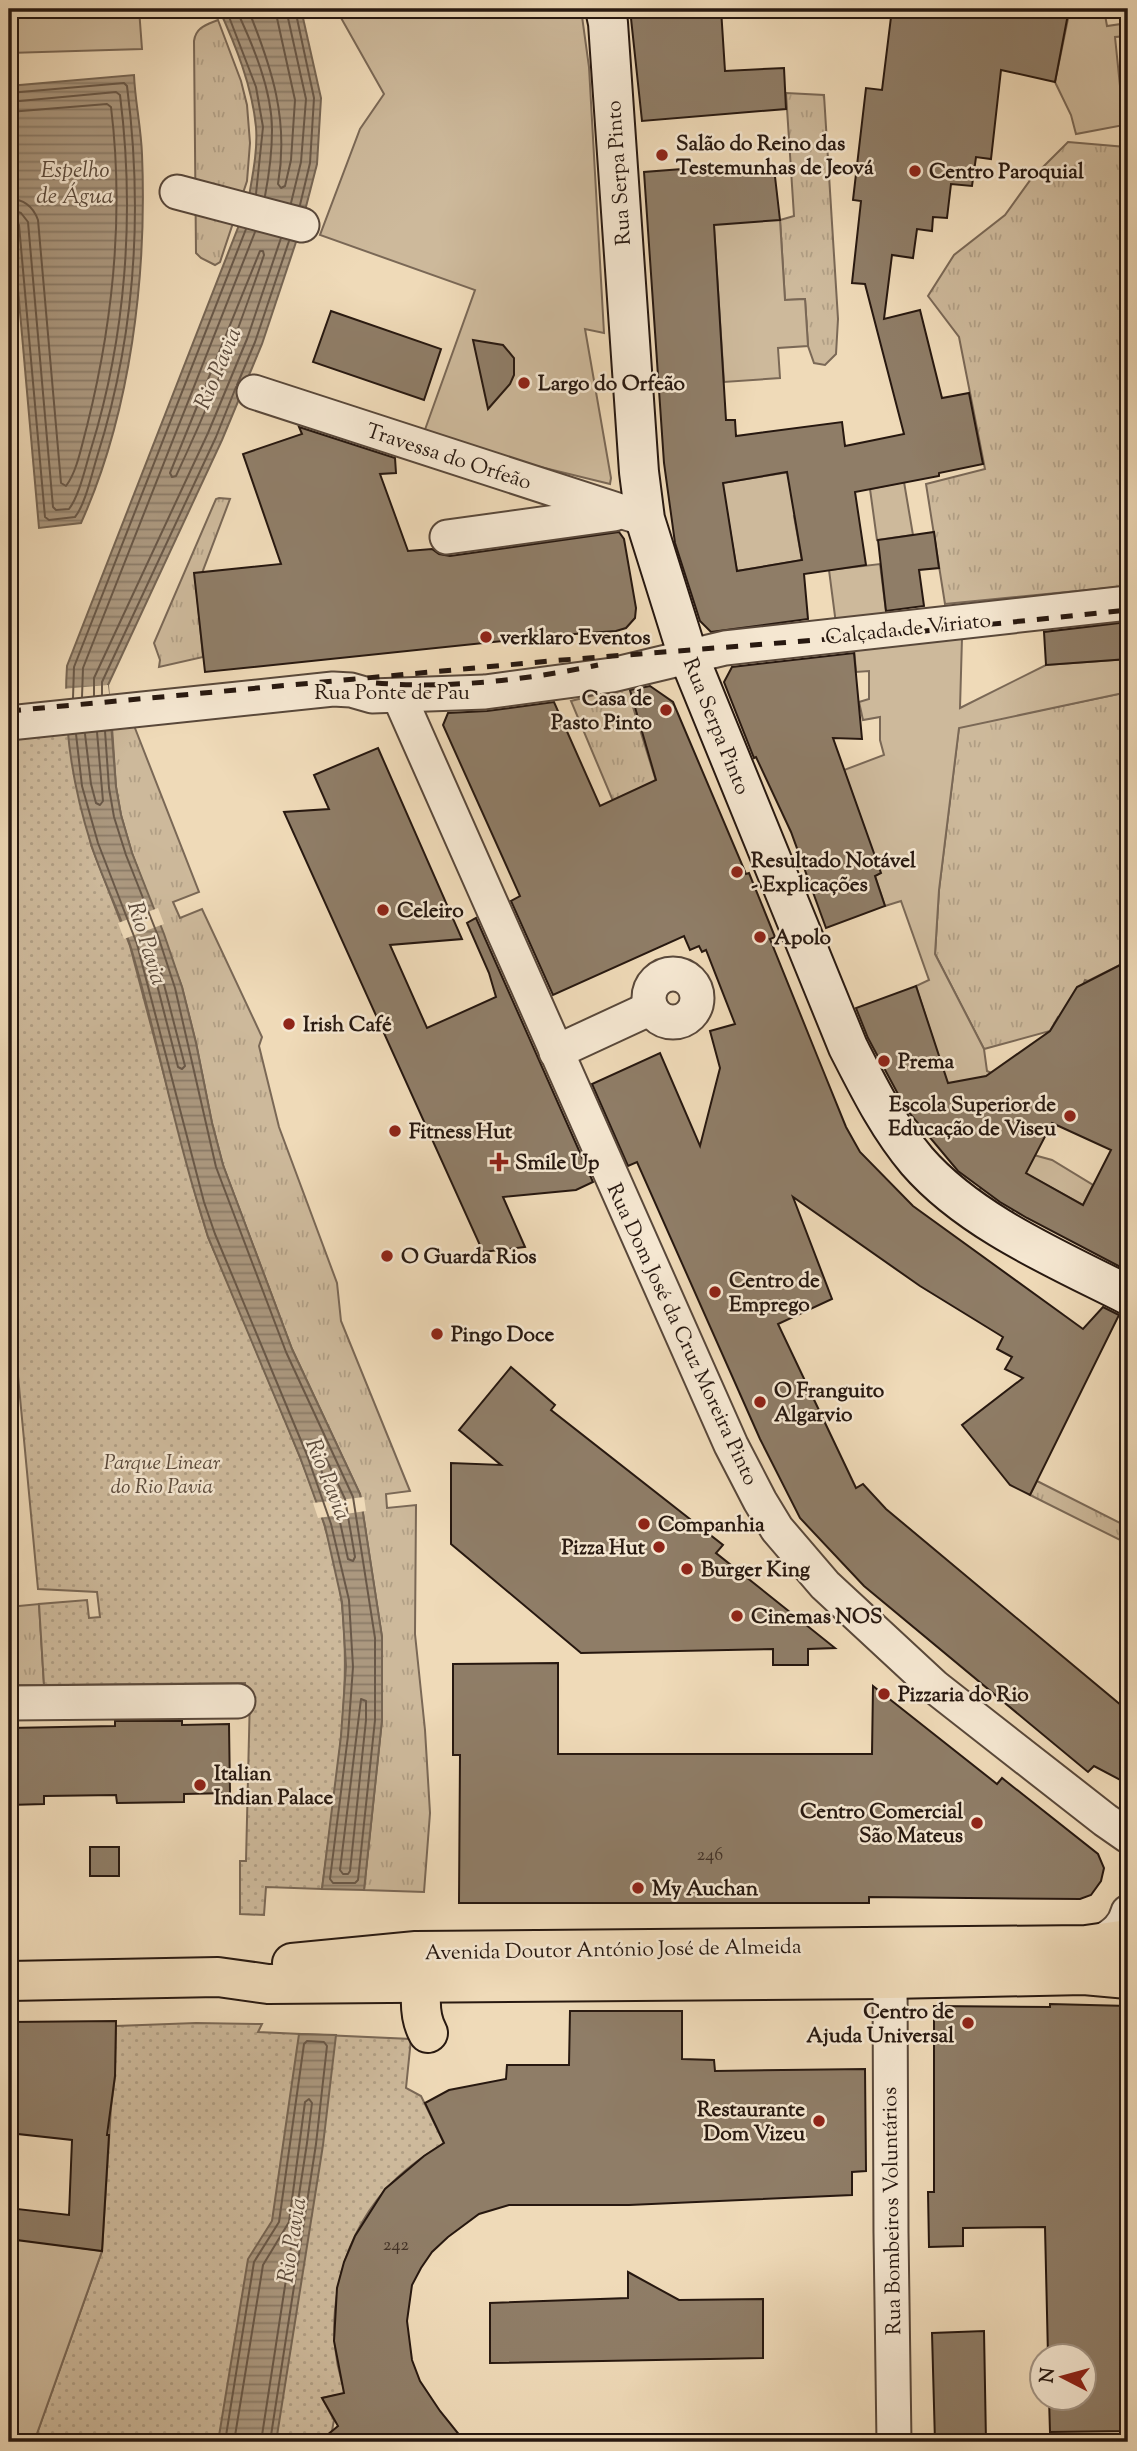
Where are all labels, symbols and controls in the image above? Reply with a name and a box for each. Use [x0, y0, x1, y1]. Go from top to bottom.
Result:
street label: Rua Serpa Pinto [600, 99, 640, 246]
place label: Salão do Reino das Testemunhas de Jeová [676, 130, 874, 184]
marker: Salão do Reino das Testemunhas de Jeová [654, 147, 670, 163]
water label: Espelho de Água [36, 155, 114, 214]
place label: Centro Paroquial [929, 158, 1084, 188]
marker: Centro Paroquial [907, 163, 923, 179]
water label: Rio Pavia [187, 323, 251, 415]
place label: Largo do Orfeão [538, 370, 685, 400]
marker: Largo do Orfeão [516, 375, 532, 391]
street label: Travessa do Orfeão [362, 417, 535, 499]
street label: Calçada de Viriato [824, 606, 992, 654]
place label: verklaro Eventos [500, 624, 650, 654]
marker: verklaro Eventos [478, 629, 494, 645]
street label: Rua Serpa Pinto [674, 654, 756, 800]
street label: Rua Ponte de Pau [314, 679, 470, 709]
place label: Casa de Pasto Pinto [551, 685, 653, 739]
marker: Casa de Pasto Pinto [658, 702, 674, 718]
place label: Resultado Notável - Explicações [751, 847, 916, 901]
marker: Resultado Notável - Explicações [729, 864, 745, 880]
place label: Celeiro [397, 897, 464, 927]
water label: Rio Pavia [117, 898, 174, 990]
marker: Celeiro [375, 902, 391, 918]
place label: Apolo [774, 924, 832, 954]
marker: Apolo [752, 929, 768, 945]
place label: Irish Café [303, 1011, 392, 1041]
marker: Irish Café [281, 1016, 297, 1032]
place label: Prema [898, 1048, 955, 1078]
marker: Prema [876, 1053, 892, 1069]
place label: Escola Superior de Educação de Viseu [888, 1091, 1057, 1145]
marker: Escola Superior de Educação de Viseu [1062, 1108, 1078, 1124]
place label: Fitness Hut [409, 1118, 513, 1148]
marker: Fitness Hut [387, 1123, 403, 1139]
place label: Smile Up [515, 1149, 600, 1179]
marker: Smile Up [489, 1152, 509, 1172]
street label: Rua Dom José da Cruz Moreira Pinto [598, 1179, 765, 1491]
place label: O Guarda Rios [401, 1243, 537, 1273]
marker: O Guarda Rios [379, 1248, 395, 1264]
place label: Centro de Emprego [729, 1267, 820, 1321]
marker: Centro de Emprego [707, 1284, 723, 1300]
place label: Pingo Doce [451, 1321, 554, 1351]
marker: Pingo Doce [429, 1326, 445, 1342]
place label: O Franguito Algarvio [774, 1377, 885, 1431]
marker: O Franguito Algarvio [752, 1394, 768, 1410]
water label: Rio Pavia [295, 1434, 358, 1526]
park label: Parque Linear do Rio Pavia [104, 1449, 221, 1503]
place label: Companhia [658, 1511, 765, 1541]
marker: Companhia [636, 1516, 652, 1532]
place label: Pizza Hut [562, 1534, 646, 1564]
marker: Pizza Hut [651, 1539, 667, 1555]
place label: Burger King [701, 1556, 811, 1586]
marker: Burger King [679, 1561, 695, 1577]
place label: Cinemas NOS [751, 1603, 883, 1633]
marker: Cinemas NOS [729, 1608, 745, 1624]
place label: Pizzaria do Rio [898, 1681, 1029, 1711]
marker: Pizzaria do Rio [876, 1686, 892, 1702]
place label: Italian Indian Palace [214, 1760, 333, 1814]
marker: Italian Indian Palace [192, 1777, 208, 1793]
place label: Centro Comercial São Mateus [800, 1798, 963, 1852]
marker: Centro Comercial São Mateus [969, 1815, 985, 1831]
house number: 246 [697, 1843, 723, 1869]
place label: My Auchan [652, 1875, 759, 1905]
marker: My Auchan [630, 1880, 646, 1896]
street label: Avenida Doutor António José de Almeida [424, 1933, 802, 1969]
place label: Centro de Ajuda Universal [806, 1998, 954, 2052]
marker: Centro de Ajuda Universal [960, 2015, 976, 2031]
street label: Rua Bombeiros Voluntários [876, 2087, 910, 2335]
place label: Restaurante Dom Vizeu [697, 2096, 806, 2150]
marker: Restaurante Dom Vizeu [811, 2113, 827, 2129]
water label: Rio Pavia [270, 2195, 317, 2285]
house number: 242 [383, 2233, 410, 2259]
north arrow [1028, 2342, 1098, 2412]
text: N [1034, 2367, 1063, 2384]

